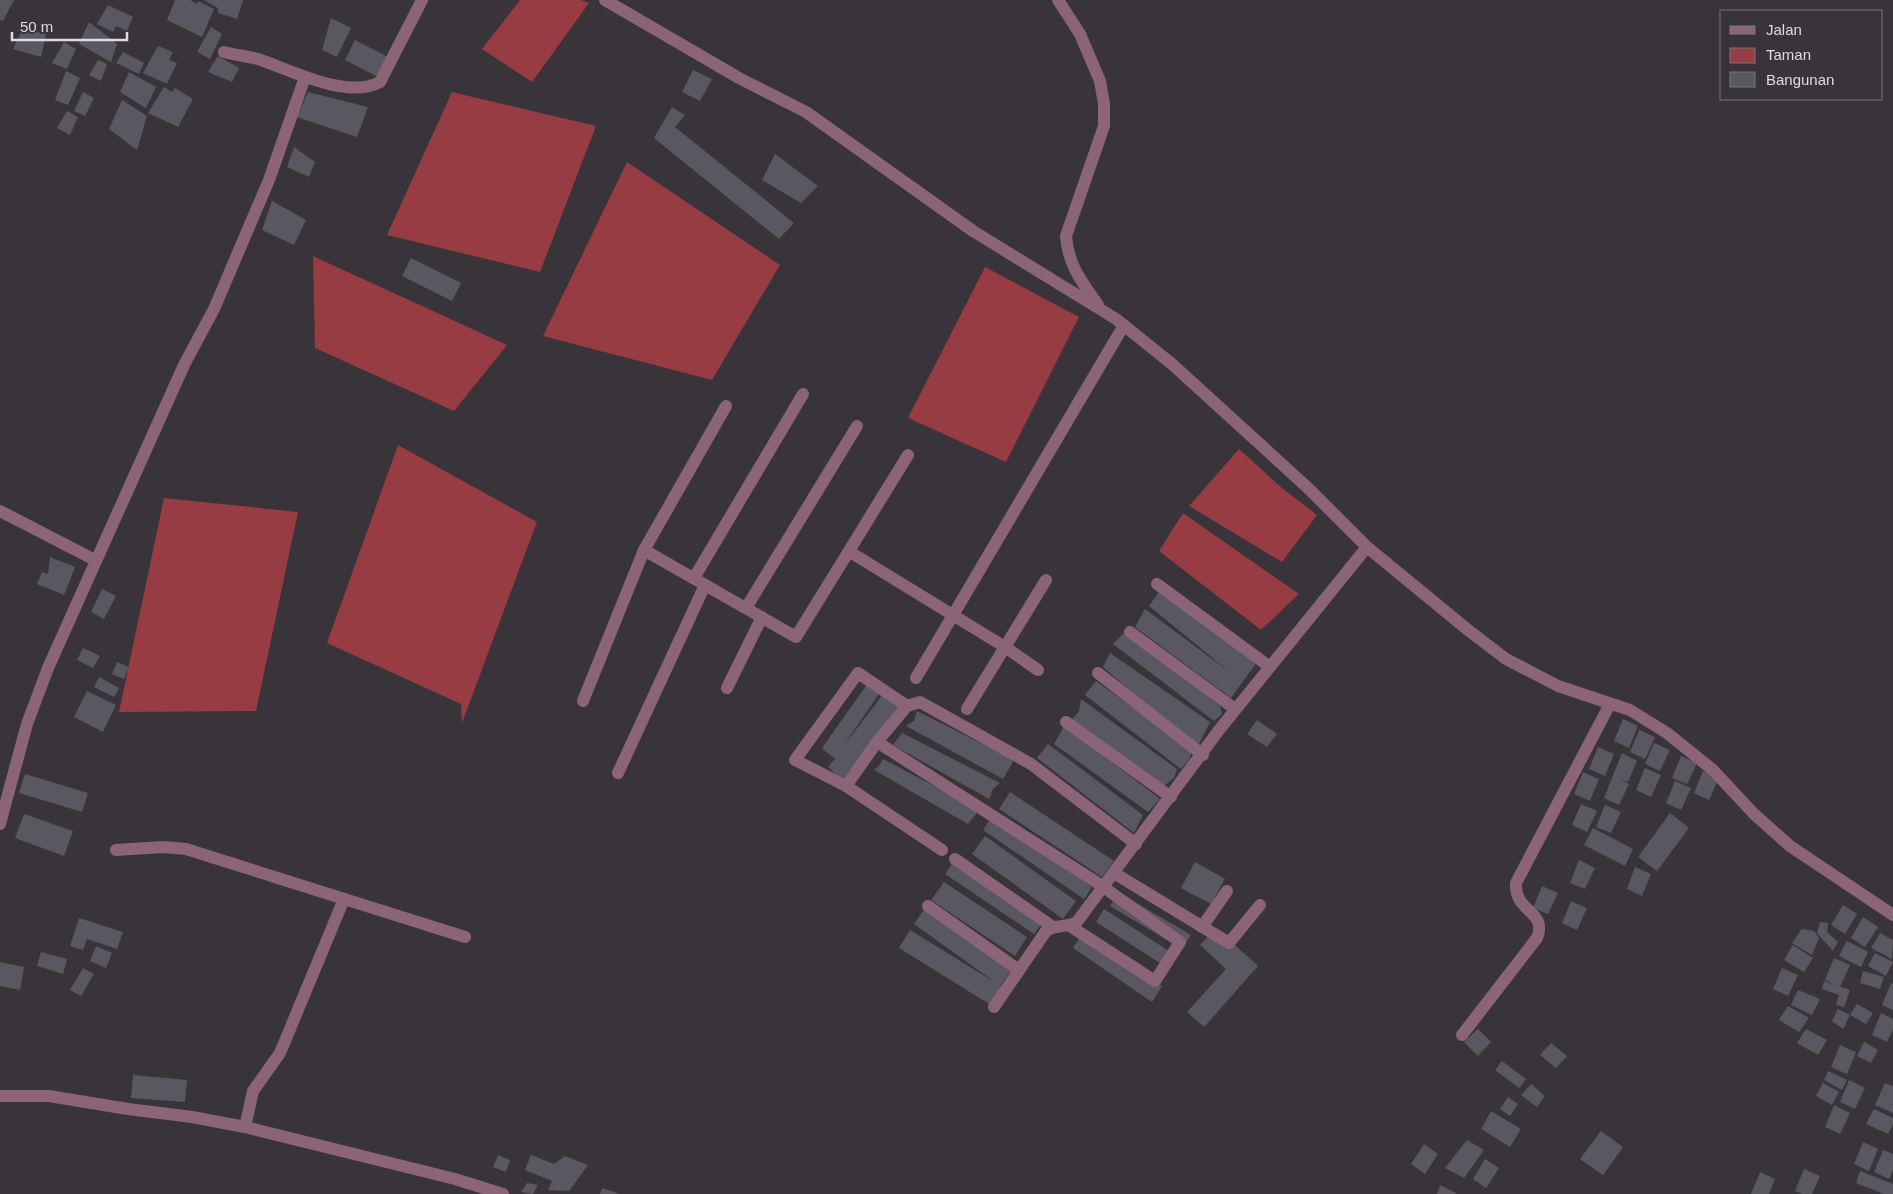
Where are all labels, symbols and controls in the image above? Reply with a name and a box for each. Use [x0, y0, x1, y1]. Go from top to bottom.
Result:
scale bar [12, 10, 128, 42]
legend [1720, 10, 1883, 100]
text: 50 m [20, 18, 53, 35]
text: Jalan [1766, 21, 1802, 38]
text: Taman [1766, 46, 1811, 63]
text: Bangunan [1766, 71, 1834, 88]

